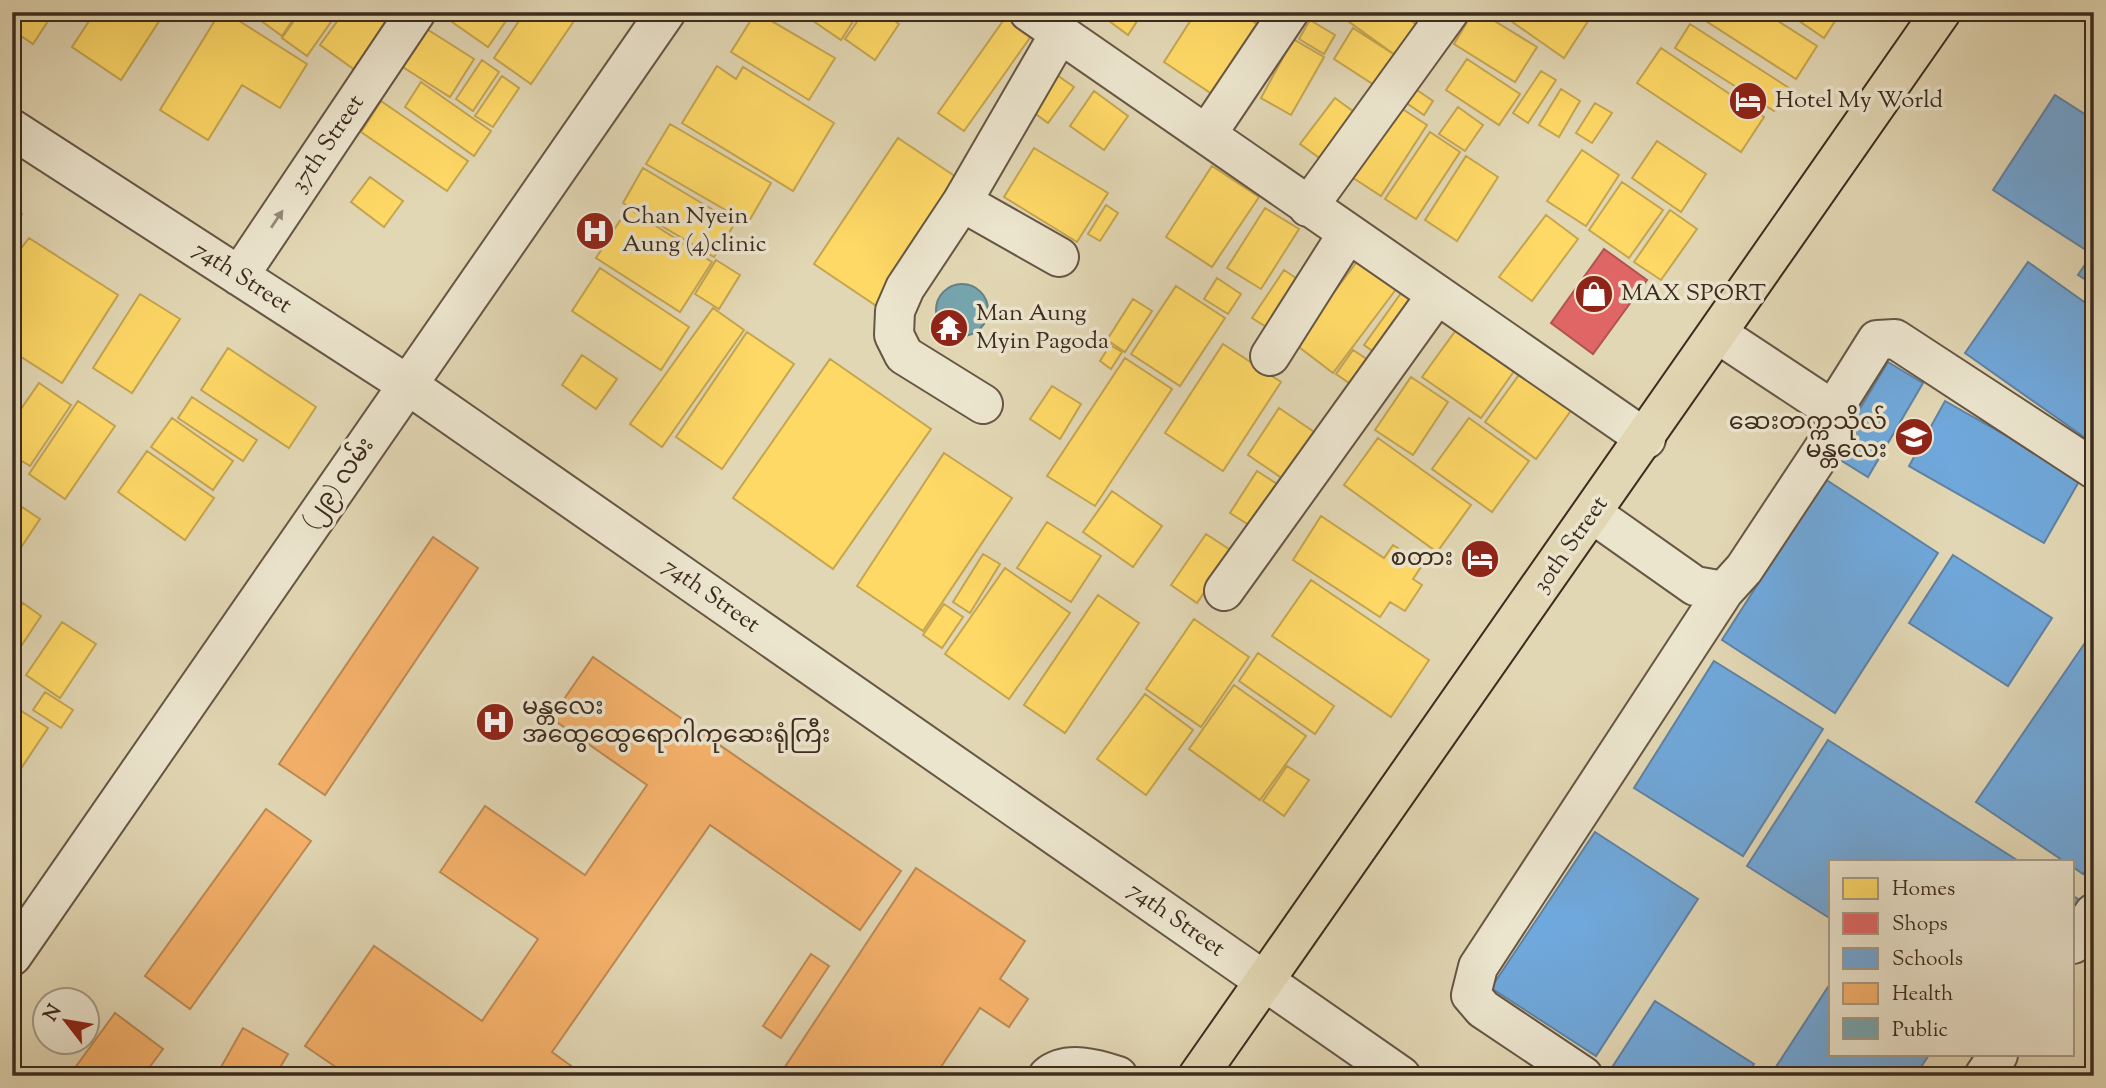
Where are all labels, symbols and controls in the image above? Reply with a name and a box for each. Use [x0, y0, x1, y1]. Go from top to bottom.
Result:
hotel icon: Hotel My World [1727, 80, 1769, 122]
place label: Hotel My World [1775, 84, 1944, 118]
street label: 37th Street [283, 88, 373, 200]
place label: Chan Nyein Aung (4)clinic [622, 200, 767, 262]
one-way arrow [271, 209, 284, 229]
hospital icon: Chan Nyein Aung (4)clinic [574, 210, 616, 252]
street label: 74th Street [186, 233, 298, 323]
shop icon: MAX SPORT [1573, 273, 1615, 315]
place label: MAX SPORT [1621, 277, 1766, 311]
place label: Man Aung Myin Pagoda [976, 297, 1109, 359]
temple icon: Man Aung Myin Pagoda [928, 307, 970, 349]
place label: ဆေးတက္ကသိုလ် မန္တလေး [1729, 405, 1887, 468]
school or university icon: ဆေးတက္ကသိုလ် မန္တလေး [1893, 416, 1935, 458]
street label: (၂၉) လမ်း [294, 430, 383, 537]
street label: 30th Street [1525, 490, 1617, 600]
hotel icon: စတား [1459, 538, 1501, 580]
place label: စတား [1391, 542, 1453, 576]
street label: 74th Street [656, 550, 766, 642]
place label: မန္တလေး အထွေထွေရောဂါကုဆေးရုံကြီး [522, 691, 830, 753]
hospital icon: မန္တလေး အထွေထွေရောဂါကုဆေးရုံကြီး [474, 701, 516, 743]
legend [1829, 860, 2074, 1056]
street label: 74th Street [1121, 874, 1231, 966]
text: Homes [1892, 875, 1955, 905]
text: Shops [1892, 910, 1948, 940]
text: Schools [1892, 945, 1963, 975]
text: Health [1892, 980, 1953, 1010]
north arrow [32, 986, 102, 1056]
text: N [38, 1000, 69, 1027]
text: Public [1892, 1016, 1948, 1046]

